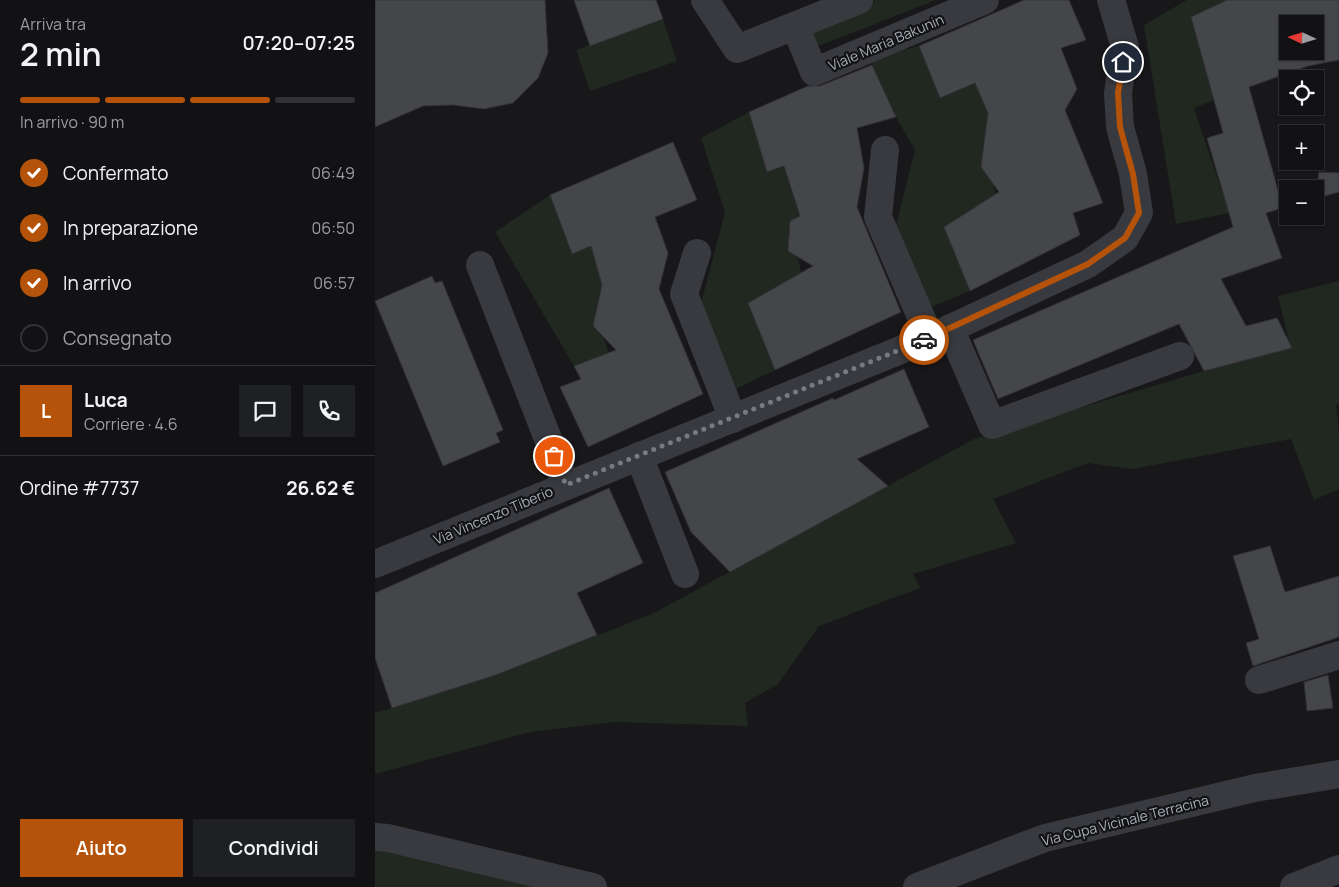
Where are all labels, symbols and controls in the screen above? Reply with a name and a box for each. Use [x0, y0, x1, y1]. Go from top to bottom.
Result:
street label: Viale Maria Bakunin [825, 9, 947, 75]
text: Arriva tra [20, 13, 86, 35]
north arrow [1279, 15, 1324, 60]
map controls [1279, 15, 1324, 225]
text: 07:20–07:25 [242, 30, 355, 56]
text: 2 min [20, 32, 102, 76]
pin [1102, 41, 1144, 83]
icon: home [1109, 48, 1137, 76]
button: locate [1279, 70, 1324, 115]
text: In arrivo · 90 m [20, 111, 124, 133]
button: + [1279, 125, 1324, 170]
icon: check [20, 159, 48, 187]
text: Confermato [63, 160, 169, 186]
text: 06:49 [311, 162, 355, 184]
button: − [1279, 180, 1324, 225]
icon: check [20, 214, 48, 242]
text: In preparazione [63, 215, 198, 241]
text: 06:50 [312, 217, 355, 239]
icon: check [20, 269, 48, 297]
text: In arrivo [63, 270, 132, 296]
text: 06:57 [313, 272, 355, 294]
courier [899, 315, 949, 365]
text: Consegnato [63, 325, 172, 351]
icon: car [910, 326, 938, 354]
button: chat [239, 385, 291, 437]
button: phone [303, 385, 355, 437]
text: Luca [84, 387, 128, 413]
text: L [41, 398, 51, 424]
text: Corriere · 4.6 [84, 413, 178, 435]
pin [533, 435, 575, 477]
icon: bag [540, 442, 568, 470]
text: Ordine #7737 [20, 475, 139, 501]
text: 26.62 € [286, 475, 355, 501]
street label: Via Vincenzo Tiberio [430, 481, 556, 549]
street label: Via Cupa Vicinale Terracina [1039, 790, 1211, 850]
button: Aiuto [20, 819, 183, 877]
button: Condividi [193, 819, 355, 877]

